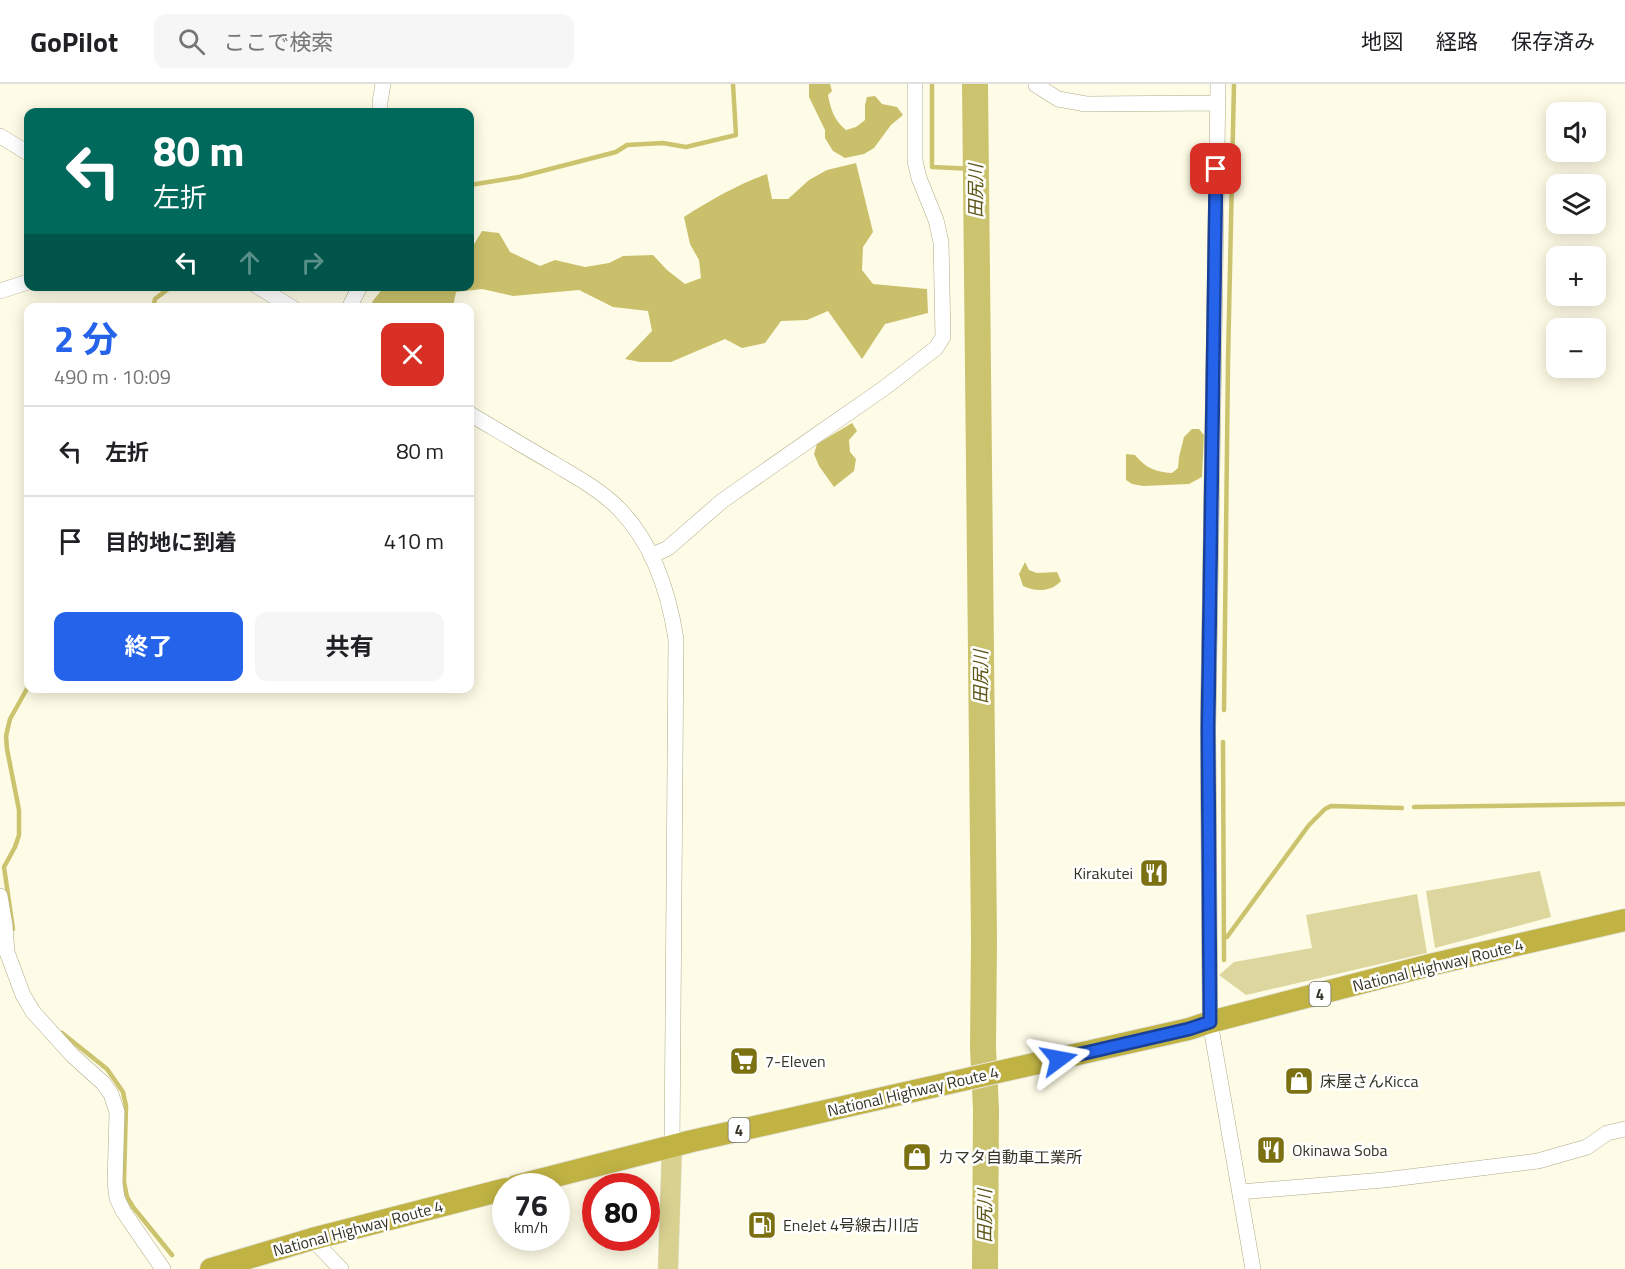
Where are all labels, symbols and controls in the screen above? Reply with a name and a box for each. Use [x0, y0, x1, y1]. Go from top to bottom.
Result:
search box [154, 14, 574, 68]
text: GoPilot [30, 20, 118, 63]
icon: search [175, 25, 208, 58]
text: ここで検索 [223, 25, 333, 59]
text: 地図 [1361, 25, 1403, 57]
text: 経路 [1436, 25, 1478, 57]
text: 保存済み [1511, 25, 1595, 57]
map controls [1546, 102, 1606, 378]
button: sound [1546, 102, 1606, 162]
text: 80 m [153, 118, 245, 182]
icon: left [54, 132, 132, 210]
pin [1190, 143, 1241, 194]
icon: arrive [1199, 152, 1232, 185]
water label: 田尻川 [962, 162, 989, 218]
button: layers [1546, 174, 1606, 234]
text: 左折 [153, 176, 207, 217]
icon: left [170, 246, 203, 279]
icon: ahead [233, 246, 266, 279]
icon: right [296, 246, 329, 279]
button: + [1546, 246, 1606, 306]
text: 2 分 [54, 311, 118, 366]
button: − [1546, 318, 1606, 378]
button: close [381, 323, 444, 386]
text: 490 m · 10:09 [54, 361, 171, 392]
text: 80 m [396, 434, 444, 468]
icon: left [54, 435, 87, 468]
text: 左折 [105, 435, 149, 469]
text: 410 m [384, 524, 444, 558]
icon: arrive [54, 525, 87, 558]
text: 目的地に到着 [105, 525, 237, 559]
button: 終了 [54, 612, 243, 681]
button: 共有 [255, 612, 444, 681]
water label: 田尻川 [967, 648, 994, 704]
restaurant icon: Kirakutei [1138, 857, 1170, 889]
place label: Kirakutei [1073, 861, 1133, 885]
street label: National Highway Route 4 [1350, 932, 1526, 998]
road number: 4 [1310, 982, 1330, 1006]
position arrow [1027, 1027, 1091, 1091]
supermarket icon: 7-Eleven [728, 1045, 760, 1077]
place label: 7-Eleven [765, 1049, 826, 1073]
street label: National Highway Route 4 [825, 1060, 1001, 1122]
shop icon: 床屋さんKicca [1283, 1065, 1315, 1097]
place label: 床屋さんKicca [1320, 1069, 1418, 1093]
road number: 4 [728, 1118, 750, 1142]
restaurant icon: Okinawa Soba [1255, 1134, 1287, 1166]
place label: Okinawa Soba [1292, 1138, 1388, 1162]
shop icon: カマタ自動車工業所 [901, 1141, 933, 1173]
place label: カマタ自動車工業所 [938, 1145, 1082, 1169]
speed limit sign: 80 [582, 1173, 660, 1251]
text: 76 [514, 1182, 548, 1228]
water label: 田尻川 [971, 1187, 998, 1243]
street label: National Highway Route 4 [270, 1194, 446, 1262]
fuel station icon: EneJet 4号線古川店 [746, 1209, 778, 1241]
place label: EneJet 4号線古川店 [783, 1213, 919, 1237]
text: km/h [514, 1216, 548, 1239]

